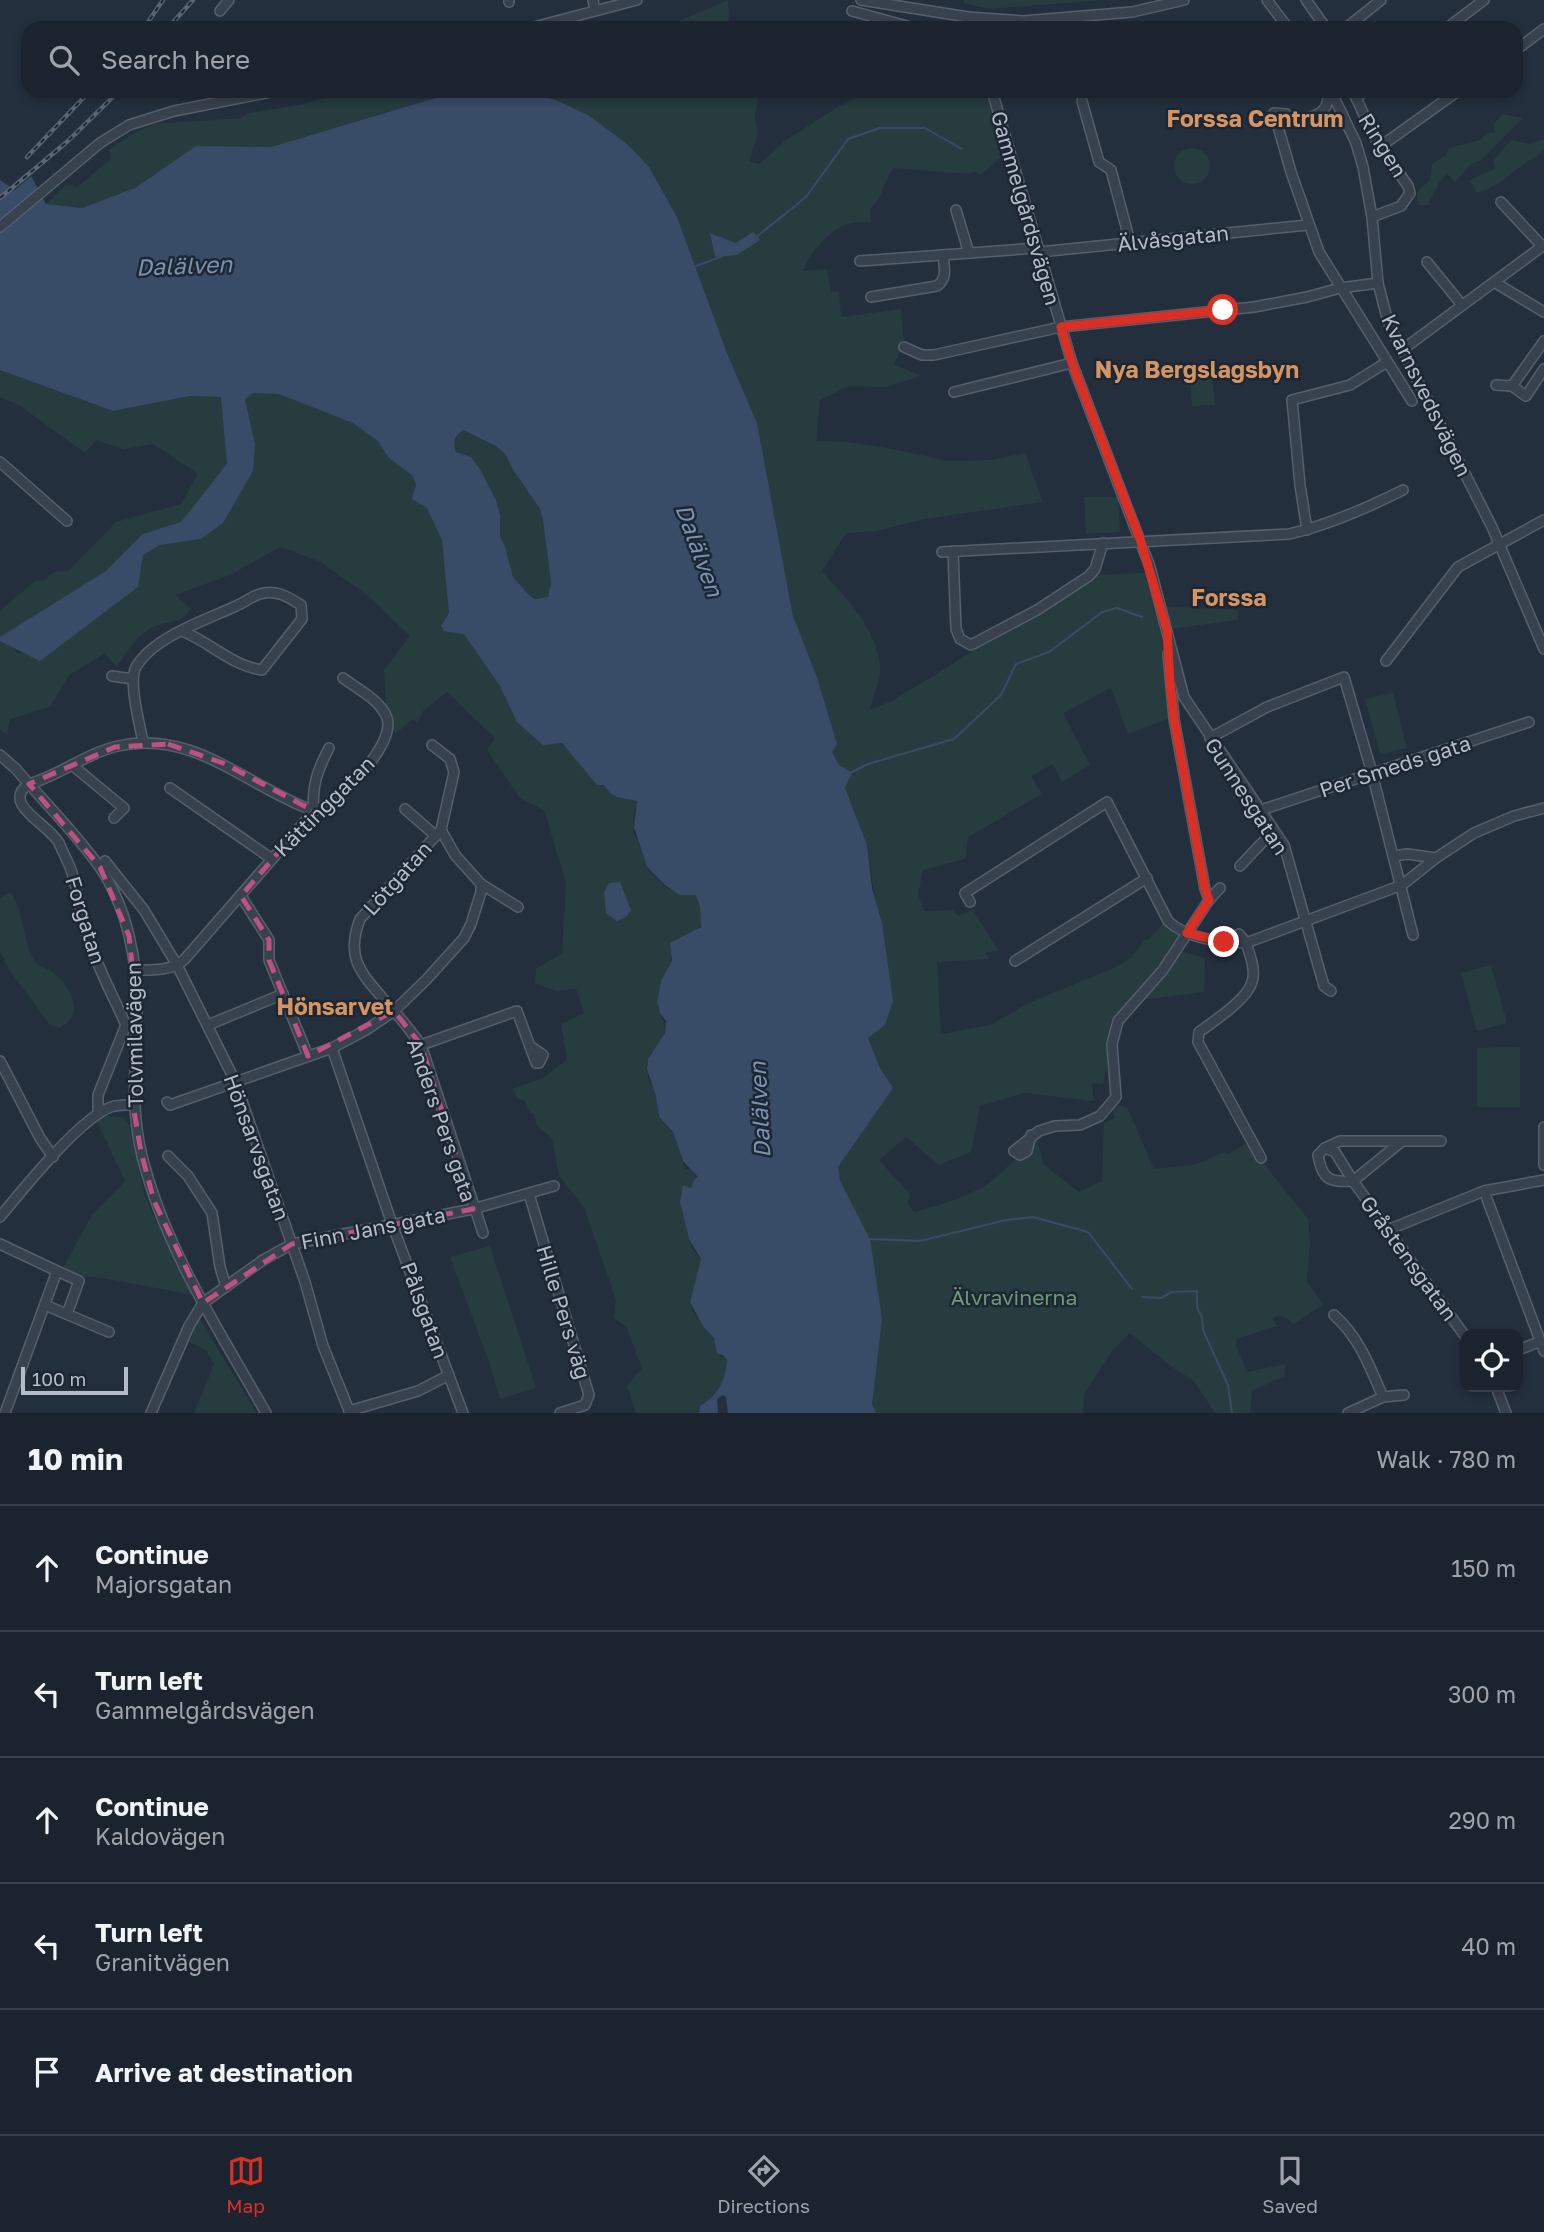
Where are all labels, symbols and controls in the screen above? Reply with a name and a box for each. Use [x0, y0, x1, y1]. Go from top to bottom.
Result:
search box [21, 21, 1523, 98]
icon: search [45, 41, 83, 79]
text: Search here [101, 44, 250, 75]
district label: Forssa Centrum [1167, 104, 1343, 132]
street label: Gammelgårdsvägen [986, 108, 1066, 308]
street label: Ringen [1353, 108, 1413, 182]
street label: Älvåsgatan [1116, 219, 1230, 257]
water label: Dalälven [135, 249, 233, 281]
route start [1207, 294, 1238, 325]
street label: Kvarnsvedsvägen [1376, 309, 1478, 481]
district label: Nya Bergslagsbyn [1095, 355, 1299, 383]
water label: Dalälven [670, 500, 730, 601]
district label: Forssa [1191, 583, 1267, 611]
street label: Per Smeds gata [1316, 729, 1474, 803]
street label: Gunnesgatan [1199, 733, 1295, 859]
street label: Kättinggatan [268, 750, 380, 862]
street label: Lötgatan [357, 836, 437, 920]
street label: Forgatan [60, 873, 112, 967]
route end [1208, 926, 1239, 957]
street label: Tolvmilavägen [120, 962, 148, 1108]
district label: Hönsarvet [277, 992, 393, 1020]
street label: Anders Pers gata [402, 1035, 482, 1205]
water label: Dalälven [742, 1060, 775, 1159]
street label: Hönsarvsgatan [218, 1070, 296, 1224]
street label: Gråstensgatan [1355, 1190, 1463, 1326]
street label: Finn Jans gata [298, 1201, 448, 1255]
street label: Hille Pers väg [531, 1242, 597, 1382]
street label: Pålsgatan [396, 1258, 454, 1362]
park label: Älvravinerna [951, 1284, 1077, 1310]
map controls [1460, 1329, 1523, 1392]
button: locate [1460, 1329, 1523, 1392]
scale bar [21, 1364, 128, 1396]
text: 100 m [32, 1367, 86, 1390]
text: 10 min [28, 1441, 123, 1477]
text: Walk · 780 m [1377, 1445, 1516, 1473]
text: Continue [95, 1539, 209, 1570]
icon: ahead [28, 1549, 66, 1587]
text: 150 m [1451, 1554, 1516, 1582]
text: Majorsgatan [95, 1570, 232, 1598]
text: Turn left [95, 1665, 203, 1696]
icon: left [28, 1675, 66, 1713]
text: 300 m [1448, 1680, 1516, 1708]
text: Gammelgårdsvägen [95, 1696, 315, 1724]
text: Continue [95, 1791, 209, 1822]
icon: ahead [28, 1801, 66, 1839]
text: 290 m [1448, 1806, 1516, 1834]
text: Kaldovägen [95, 1822, 225, 1850]
text: Turn left [95, 1917, 203, 1948]
icon: left [28, 1927, 66, 1965]
text: 40 m [1462, 1932, 1516, 1960]
text: Granitvägen [95, 1948, 230, 1976]
icon: arrive [28, 2053, 66, 2091]
text: Arrive at destination [95, 2057, 353, 2088]
tab: Map [226, 2152, 265, 2217]
tab: Directions [717, 2152, 810, 2217]
tab: Saved [1262, 2152, 1318, 2217]

